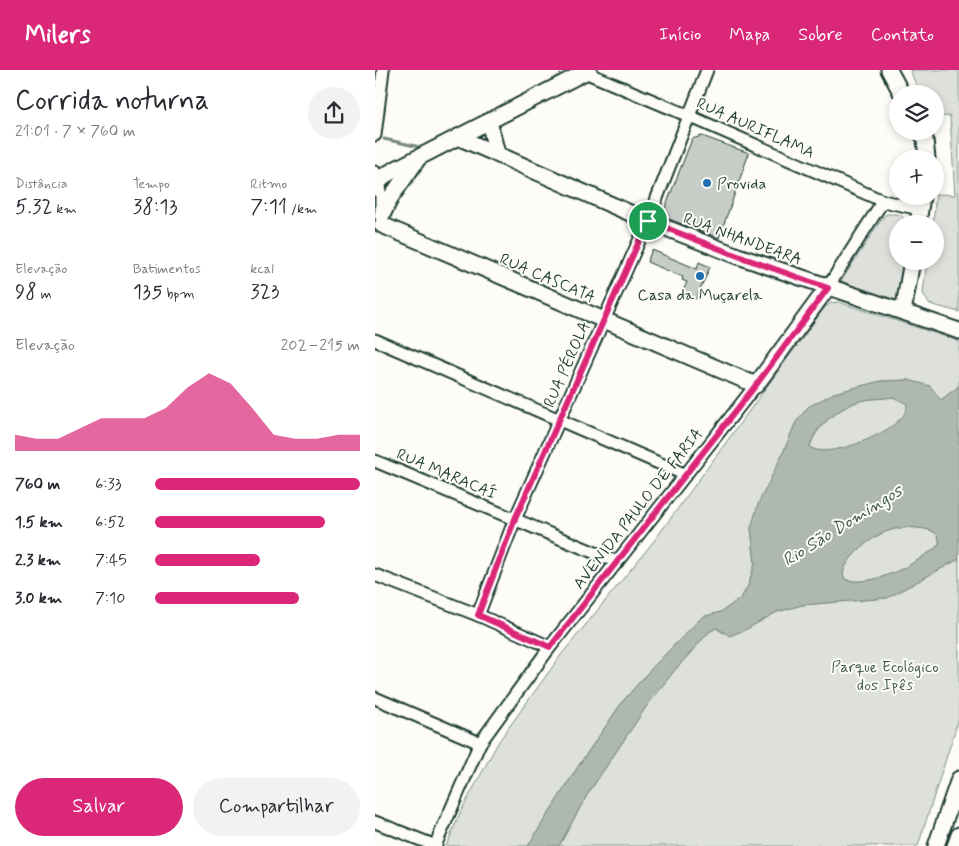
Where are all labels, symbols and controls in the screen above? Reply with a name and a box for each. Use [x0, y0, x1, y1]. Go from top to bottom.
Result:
text: Milers [25, 20, 91, 51]
text: Início [659, 23, 701, 47]
text: Mapa [729, 23, 770, 47]
text: Sobre [798, 23, 843, 47]
text: Contato [871, 23, 934, 47]
text: Corrida noturna [15, 83, 209, 120]
map controls [889, 85, 944, 270]
button: layers [889, 85, 944, 140]
button: share [308, 87, 360, 139]
street label: RUA AURIFLAMA [693, 93, 818, 164]
text: 21:01 · 7 × 760 m [15, 121, 136, 142]
button: + [889, 150, 944, 205]
place label: Provida [717, 174, 766, 195]
text: Distância [15, 175, 68, 193]
text: Tempo [133, 175, 170, 193]
text: Ritmo [250, 175, 287, 193]
marker: Provida [701, 177, 713, 189]
text: 5.32 [15, 193, 53, 221]
text: 38:13 [133, 193, 178, 221]
text: 7:11 [250, 193, 287, 221]
text: km [53, 200, 77, 218]
text: /km [287, 200, 317, 218]
pin [627, 200, 669, 242]
icon: arrive [634, 207, 662, 235]
street label: RUA NHANDEARA [680, 208, 805, 271]
button: − [889, 215, 944, 270]
street label: RUA CASCATA [496, 249, 598, 308]
text: Elevação [15, 260, 67, 278]
text: Batimentos [133, 260, 201, 278]
text: kcal [250, 260, 274, 278]
marker: Casa da Muçarela [694, 270, 706, 282]
text: 98 [15, 278, 37, 306]
text: 135 [133, 278, 163, 306]
text: 323 [250, 278, 279, 306]
text: m [37, 285, 52, 303]
text: bpm [163, 285, 195, 303]
place label: Casa da Muçarela [638, 285, 763, 306]
street label: RUA PÉROLA [539, 318, 596, 411]
text: Elevação [15, 335, 75, 356]
text: 202–215 m [280, 335, 360, 356]
street label: AVENIDA PAULO DE FARIA [569, 424, 708, 594]
street label: RUA MARACAÍ [393, 444, 500, 505]
text: 760 m [15, 474, 60, 495]
text: 6:33 [95, 474, 121, 495]
water label: Rio São Domingos [778, 478, 909, 572]
text: 1.5 km [15, 512, 63, 533]
text: 6:52 [95, 512, 126, 533]
text: 2.3 km [15, 550, 61, 571]
text: 7:45 [95, 550, 127, 571]
text: 3.0 km [15, 588, 62, 609]
text: 7:10 [95, 588, 125, 609]
park label: Parque Ecológico dos Ipês [831, 657, 939, 696]
button: Salvar [15, 778, 183, 836]
button: Compartilhar [193, 778, 360, 836]

